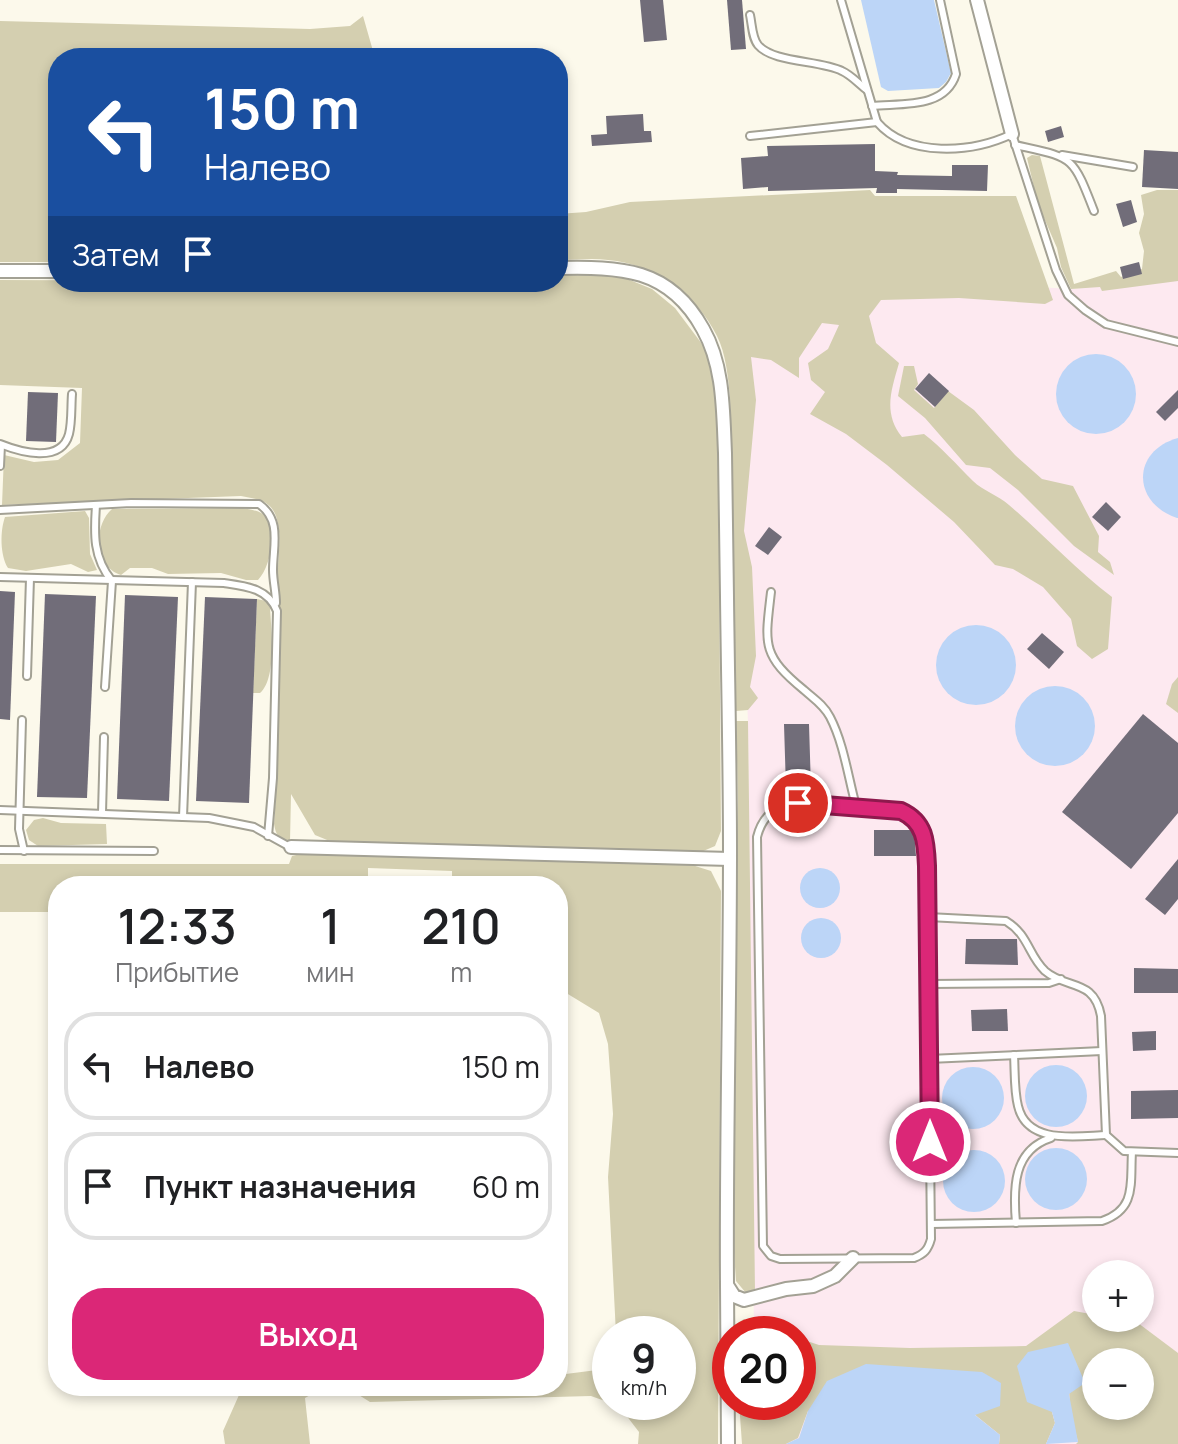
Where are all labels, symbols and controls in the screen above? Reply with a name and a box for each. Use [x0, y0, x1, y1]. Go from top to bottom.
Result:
text: 150 m [204, 69, 360, 146]
icon: left [72, 80, 176, 184]
text: Налево [204, 142, 331, 191]
icon: arrive [176, 232, 220, 276]
text: Затем [72, 234, 160, 275]
pin [764, 769, 832, 837]
icon: arrive [776, 781, 820, 825]
text: 12:33 [118, 893, 237, 958]
text: 1 [320, 893, 340, 958]
text: 210 [422, 893, 501, 958]
text: Прибытие [115, 954, 239, 990]
text: мин [306, 954, 354, 990]
text: m [450, 954, 472, 990]
icon: left [76, 1044, 120, 1088]
text: Налево [144, 1046, 254, 1087]
text: 150 m [461, 1046, 540, 1087]
position arrow [888, 1100, 972, 1184]
icon: arrive [76, 1164, 120, 1208]
text: Пункт назначения [144, 1166, 417, 1207]
text: 60 m [472, 1166, 540, 1207]
map controls [1082, 1260, 1154, 1420]
button: + [1082, 1260, 1154, 1332]
button: Выход [72, 1288, 544, 1380]
speed limit sign: 20 [712, 1316, 816, 1420]
text: 9 [632, 1330, 656, 1385]
button: − [1082, 1348, 1154, 1420]
text: km/h [621, 1374, 667, 1401]

